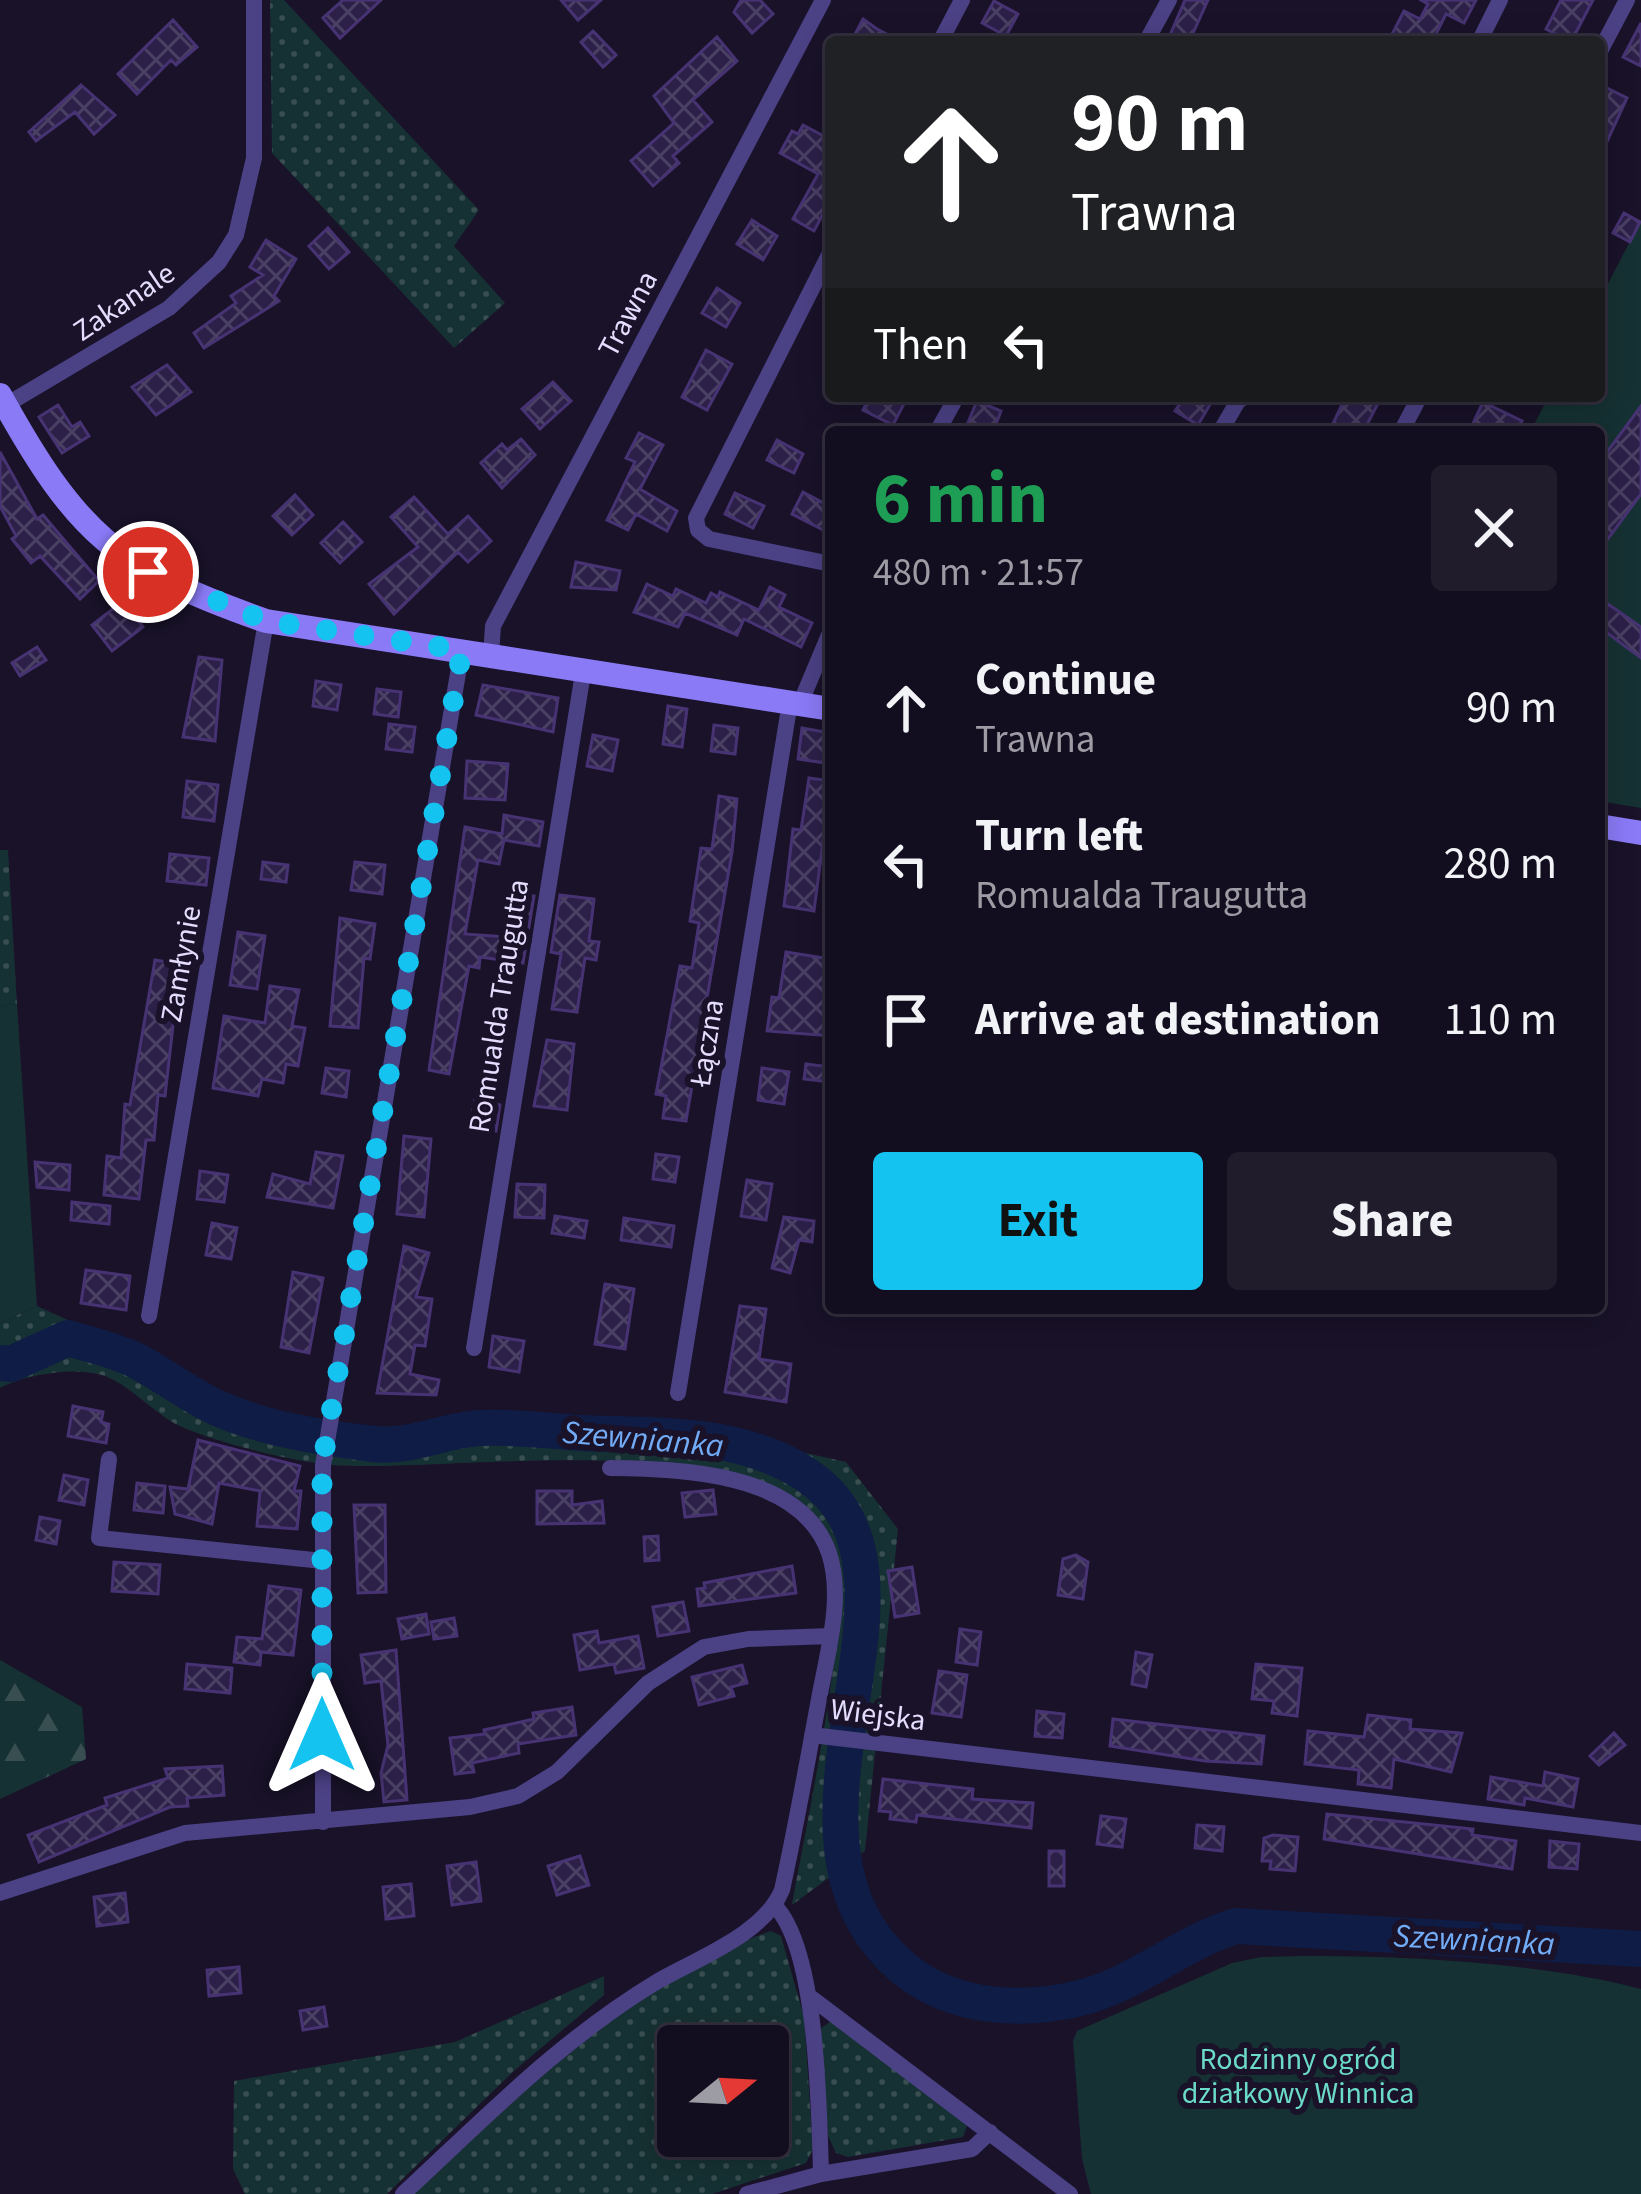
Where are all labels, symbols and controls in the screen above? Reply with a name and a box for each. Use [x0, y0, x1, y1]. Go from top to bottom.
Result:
text: 90 m [1071, 64, 1249, 184]
icon: ahead [873, 84, 1029, 240]
text: Trawna [1071, 175, 1238, 252]
street label: Zakanale [65, 252, 183, 352]
street label: Trawna [587, 263, 669, 365]
icon: left [993, 312, 1059, 378]
text: Then [873, 313, 969, 377]
text: 6 min [873, 448, 1048, 551]
button: close [1431, 465, 1557, 591]
pin [97, 521, 199, 623]
icon: arrive [115, 539, 181, 605]
text: 480 m · 21:57 [873, 545, 1084, 601]
text: Continue [975, 648, 1156, 712]
icon: ahead [873, 675, 939, 741]
text: 90 m [1466, 676, 1557, 740]
text: Trawna [975, 712, 1095, 768]
text: Turn left [975, 804, 1143, 868]
icon: left [873, 831, 939, 897]
text: 280 m [1444, 832, 1557, 896]
text: Romualda Traugutta [975, 868, 1308, 924]
street label: Romualda Traugutta [458, 876, 540, 1136]
street label: Zamłynie [150, 903, 212, 1025]
icon: arrive [873, 987, 939, 1053]
text: Arrive at destination [975, 988, 1380, 1052]
text: 110 m [1444, 988, 1557, 1052]
street label: Łączna [679, 996, 735, 1091]
button: Exit [873, 1152, 1203, 1290]
button: Share [1227, 1152, 1557, 1290]
water label: Szewnianka [560, 1409, 726, 1469]
position arrow [259, 1672, 385, 1798]
street label: Wiejska [828, 1688, 928, 1742]
water label: Szewnianka [1392, 1912, 1556, 1968]
north arrow [657, 2025, 789, 2157]
map controls [657, 2025, 789, 2157]
park label: Rodzinny ogród działkowy Winnica [1182, 2038, 1414, 2115]

